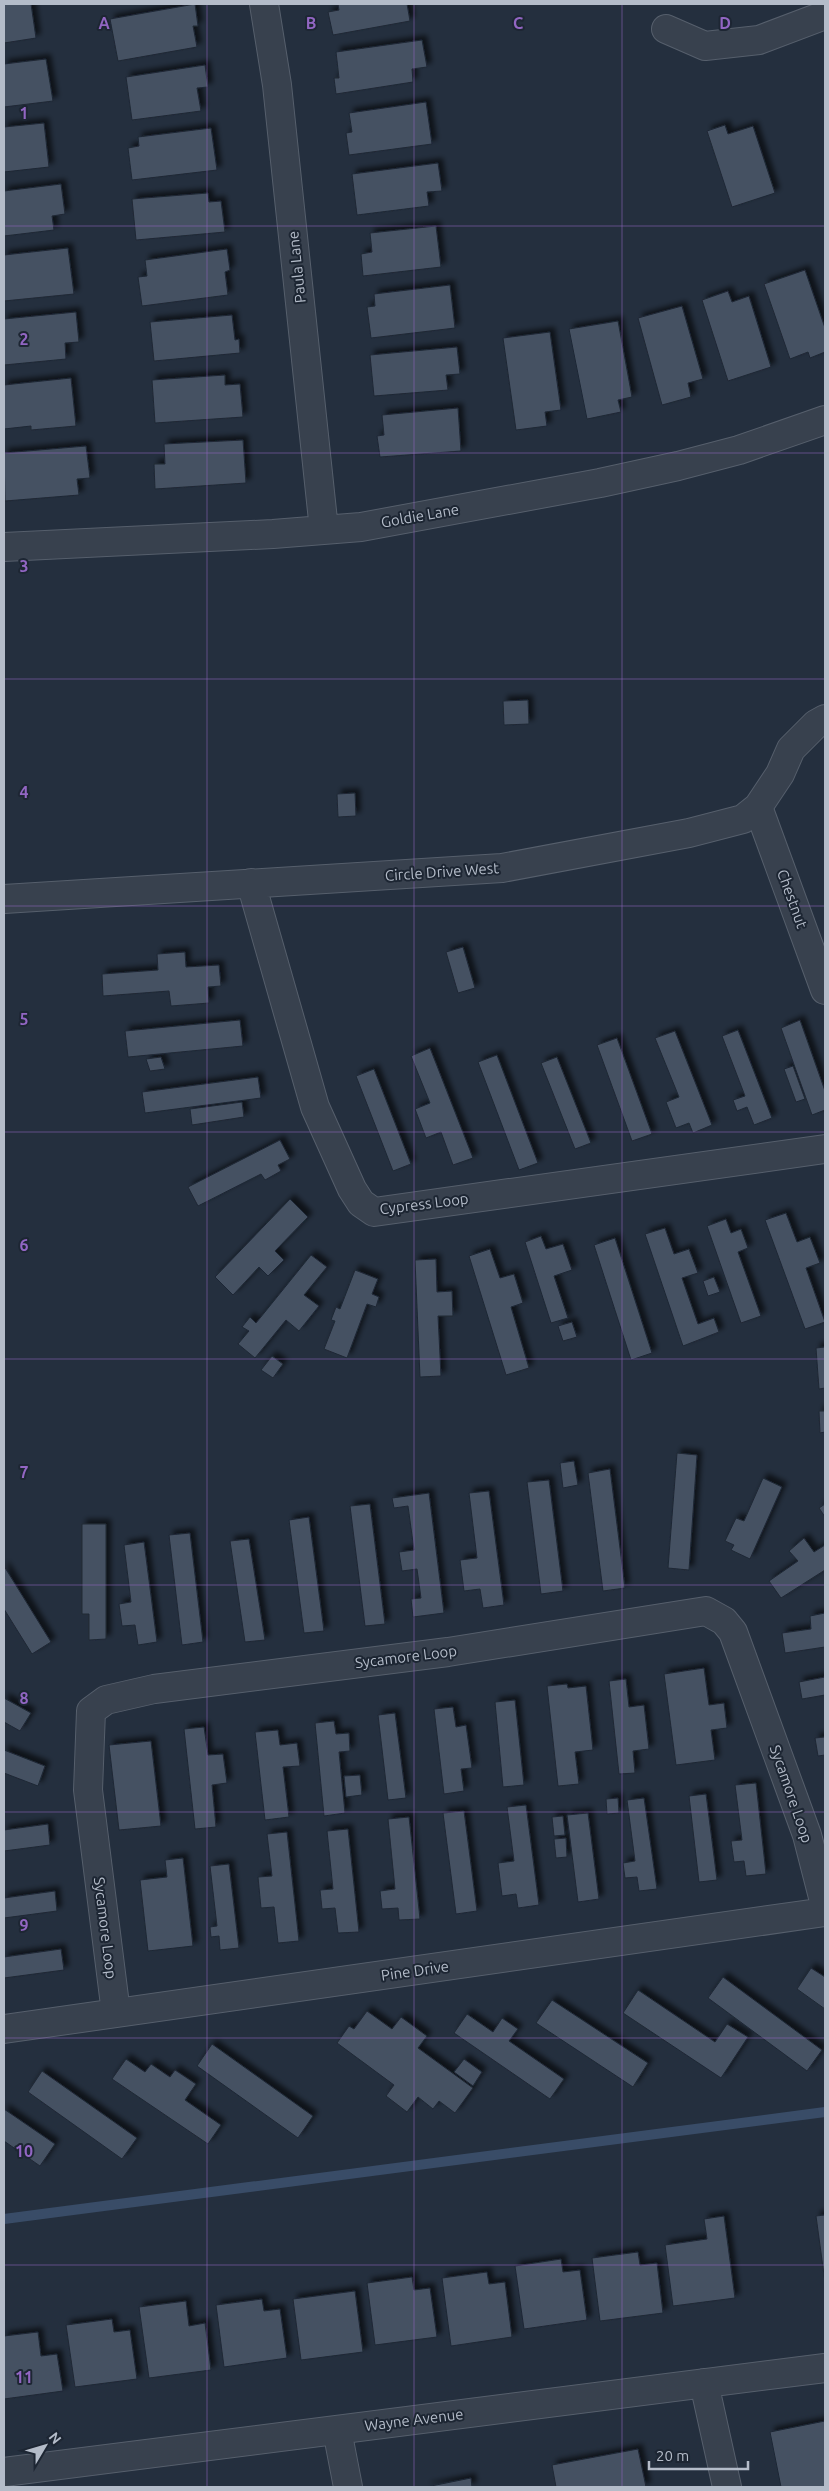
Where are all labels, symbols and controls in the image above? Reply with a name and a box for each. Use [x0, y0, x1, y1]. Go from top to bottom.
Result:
text: A [98, 14, 110, 32]
text: B [306, 14, 316, 32]
text: C [513, 14, 523, 32]
text: D [719, 14, 731, 32]
text: 1 [19, 104, 29, 122]
street label: Paula Lane [284, 230, 309, 304]
text: 2 [19, 330, 29, 348]
street label: Goldie Lane [380, 500, 460, 531]
text: 3 [19, 557, 29, 575]
text: 4 [19, 783, 29, 801]
street label: Circle Drive West [384, 859, 500, 884]
street label: Chestnut [774, 867, 811, 931]
text: 5 [19, 1010, 29, 1028]
street label: Cypress Loop [378, 1190, 469, 1217]
text: 6 [19, 1236, 29, 1254]
text: 7 [19, 1463, 29, 1481]
street label: Sycamore Loop [354, 1642, 458, 1671]
text: 8 [19, 1689, 29, 1707]
street label: Sycamore Loop [767, 1743, 816, 1845]
street label: Sycamore Loop [91, 1876, 120, 1980]
text: 9 [19, 1916, 29, 1934]
street label: Pine Drive [380, 1957, 450, 1984]
text: 10 [15, 2142, 33, 2160]
text: 11 [15, 2368, 33, 2386]
street label: Wayne Avenue [364, 2405, 464, 2434]
north arrow [20, 2421, 70, 2471]
text: N [46, 2429, 65, 2447]
scale bar [649, 2438, 748, 2470]
text: 20 m [656, 2447, 689, 2464]

